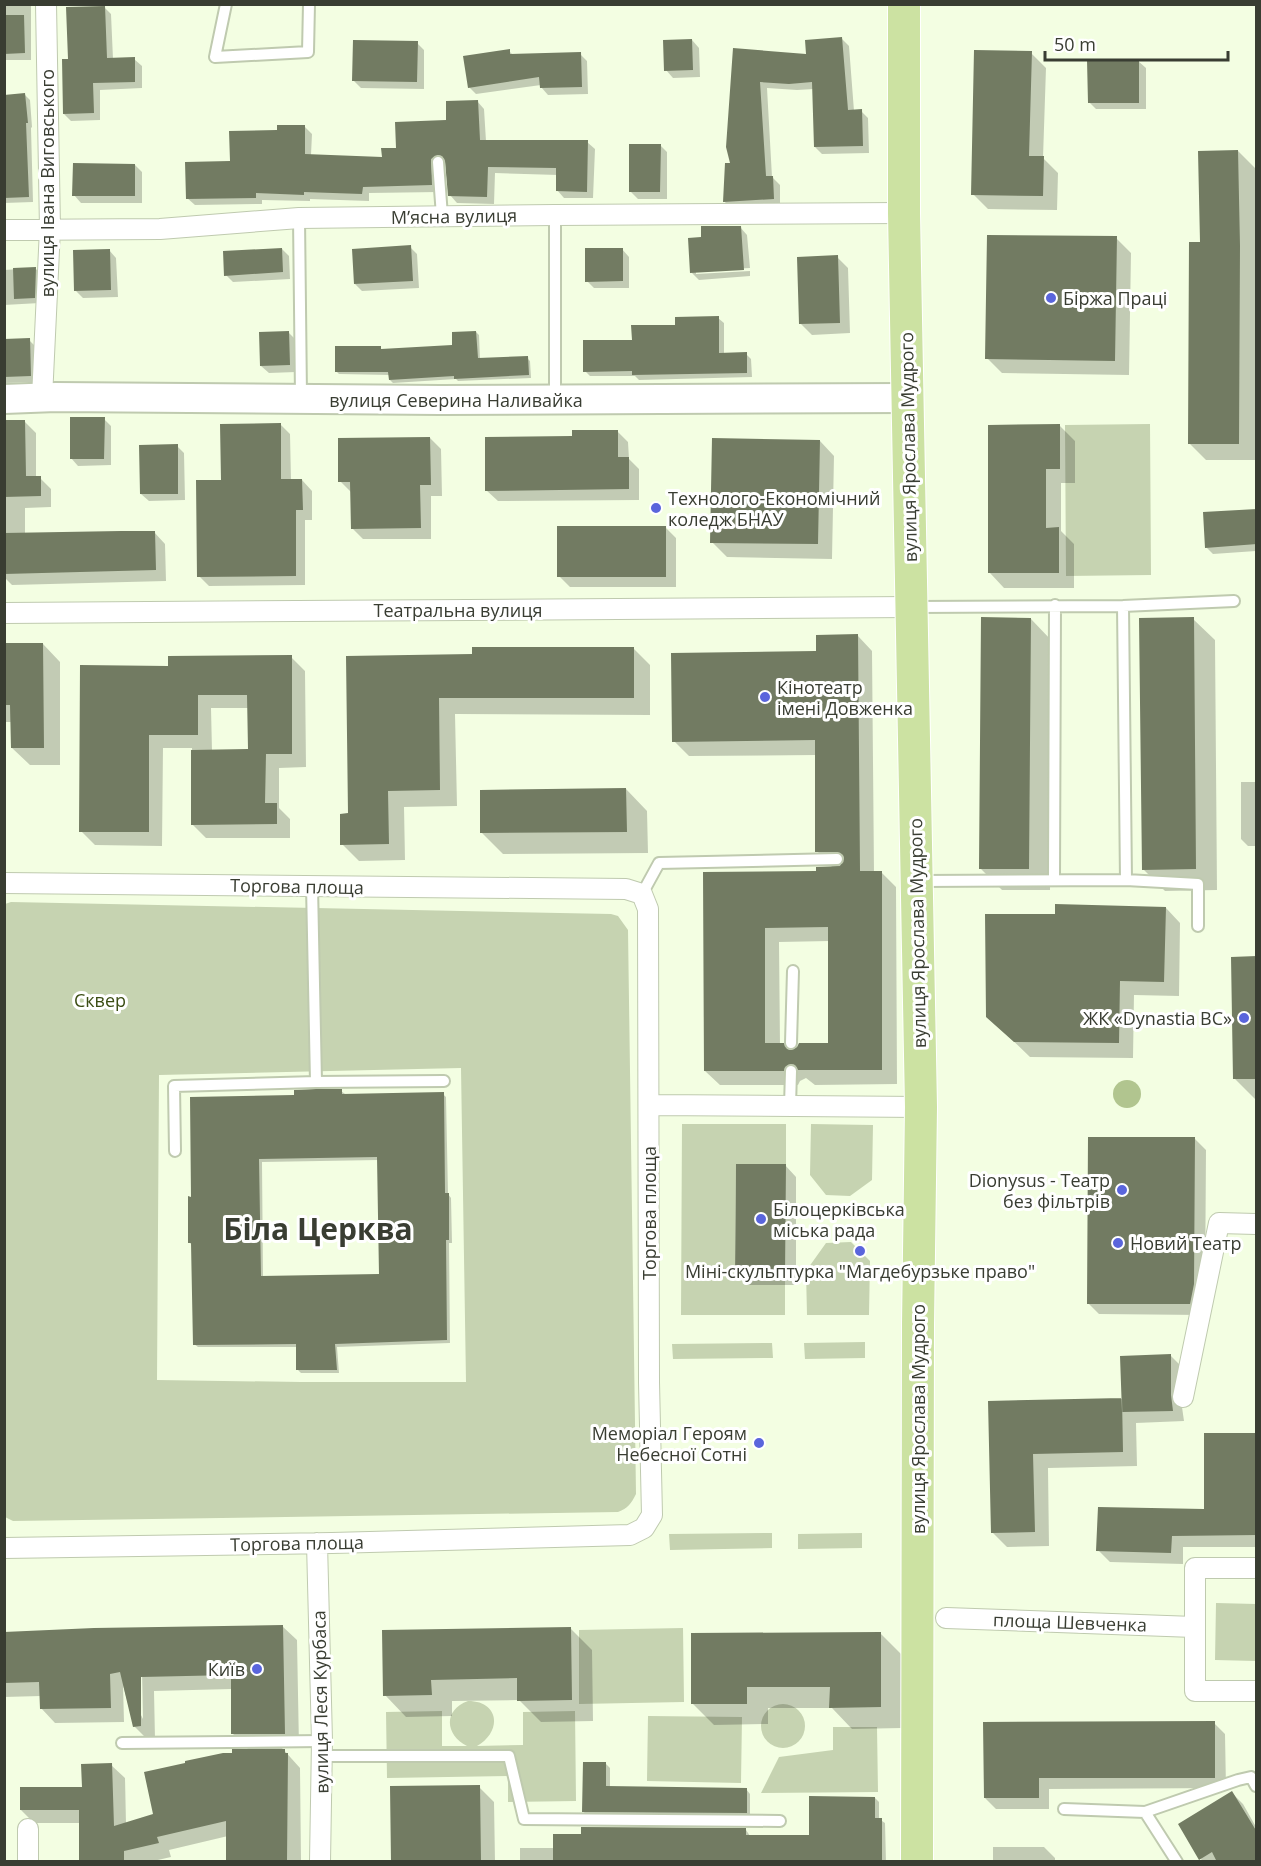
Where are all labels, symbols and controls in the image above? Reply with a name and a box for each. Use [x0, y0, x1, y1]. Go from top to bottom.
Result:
scale bar [1045, 24, 1228, 62]
text: 50 m [1054, 32, 1096, 56]
street label: вулиця Івана Виговського [35, 69, 59, 297]
street label: Мʼясна вулиця [391, 203, 517, 229]
place label: Біржа Праці [1063, 286, 1167, 310]
marker: Біржа Праці [1044, 291, 1058, 305]
street label: вулиця Ярослава Мудрого [894, 332, 922, 562]
street label: вулиця Северина Наливайка [329, 388, 583, 412]
place label: Технолого-Економічний коледж БНАУ [668, 486, 880, 531]
marker: Технолого-Економічний коледж БНАУ [649, 501, 663, 515]
street label: Театральна вулиця [374, 598, 542, 622]
place label: Кінотеатр імені Довженка [777, 675, 913, 720]
marker: Кінотеатр імені Довженка [758, 690, 772, 704]
street label: вулиця Ярослава Мудрого [903, 818, 931, 1048]
street label: Торгова площа [230, 873, 364, 899]
park label: Сквер [74, 988, 126, 1012]
place label: ЖК «Dynastia BC» [1083, 1006, 1232, 1030]
marker: ЖК «Dynastia BC» [1237, 1011, 1251, 1025]
street label: Торгова площа [637, 1146, 661, 1280]
place label: Dionysus - Театр без фільтрів [969, 1168, 1110, 1213]
marker: Dionysus - Театр без фільтрів [1115, 1183, 1129, 1197]
place label: Білоцерківська міська рада [773, 1197, 905, 1242]
district label: Біла Церква [223, 1208, 413, 1249]
marker: Білоцерківська міська рада [754, 1212, 768, 1226]
place label: Новий Театр [1130, 1231, 1242, 1255]
marker: Новий Театр [1111, 1236, 1125, 1250]
marker: Міні-скульптурка "Магдебурзьке право" [853, 1244, 867, 1258]
place label: Міні-скульптурка "Магдебурзьке право" [685, 1259, 1035, 1283]
street label: вулиця Ярослава Мудрого [906, 1304, 930, 1534]
place label: Меморіал Героям Небесної Сотні [592, 1421, 747, 1466]
marker: Меморіал Героям Небесної Сотні [752, 1436, 766, 1450]
street label: Торгова площа [230, 1530, 364, 1556]
street label: площа Шевченка [993, 1607, 1147, 1637]
street label: вулиця Леся Курбаса [306, 1610, 334, 1794]
place label: Київ [208, 1657, 245, 1681]
marker: Київ [250, 1662, 264, 1676]

